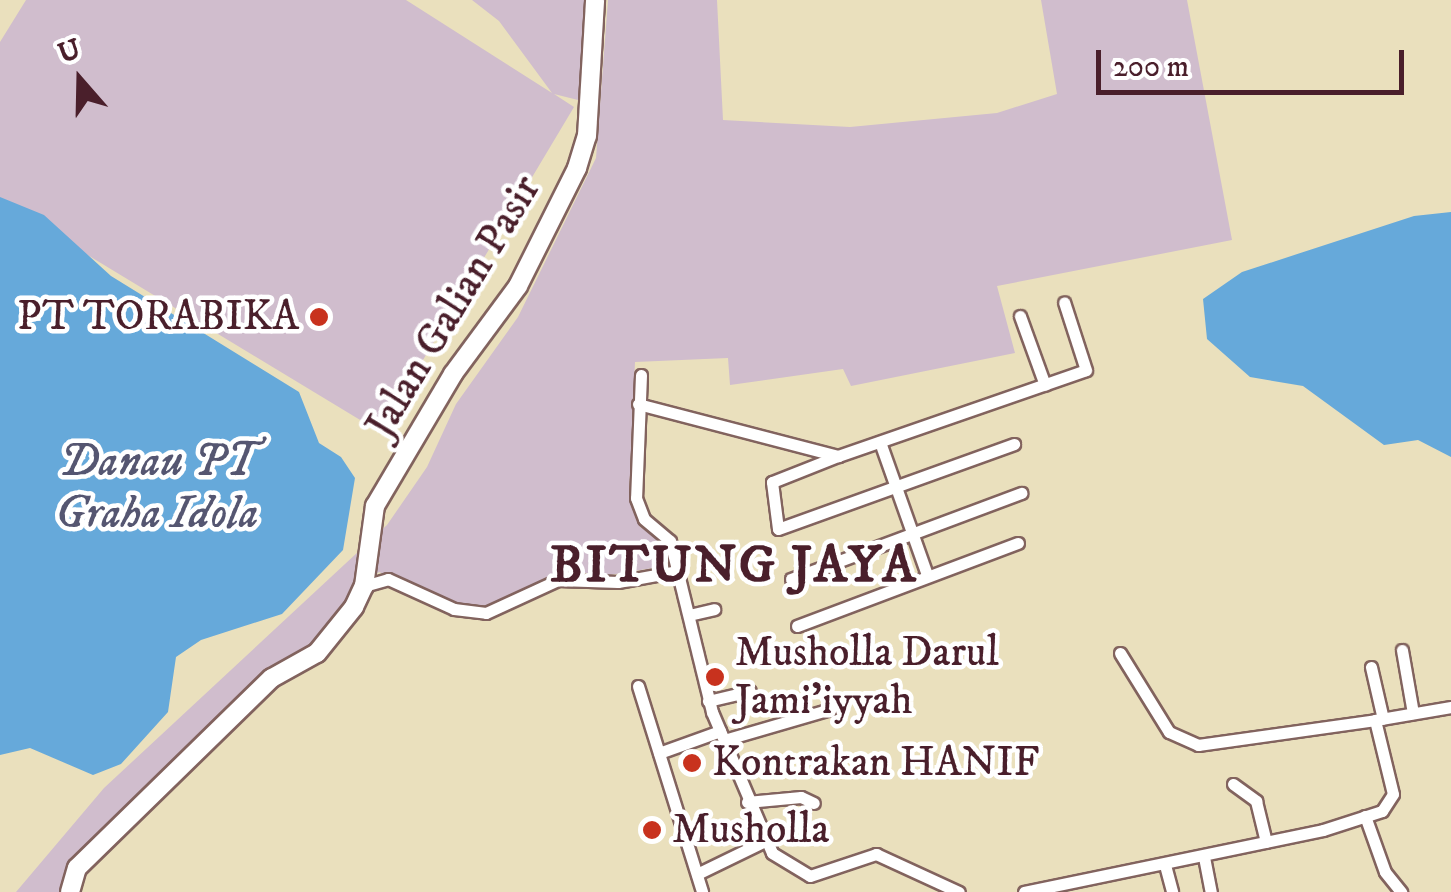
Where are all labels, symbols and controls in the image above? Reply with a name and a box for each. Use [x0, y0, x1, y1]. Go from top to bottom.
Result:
north arrow [30, 30, 130, 130]
scale bar [1101, 30, 1408, 92]
text: U [53, 31, 86, 71]
text: 200 m [1113, 49, 1189, 86]
street label: Jalan Galian Pasir [356, 167, 552, 447]
place label: PT TORABIKA [17, 292, 299, 342]
marker: PT TORABIKA [308, 306, 330, 328]
water label: Danau PT Graha Idola [56, 436, 258, 542]
district label: BITUNG JAYA [550, 536, 918, 598]
place label: Musholla Darul Jami'iyyah [735, 628, 999, 726]
marker: Musholla Darul Jami'iyyah [704, 666, 726, 688]
place label: Kontrakan HANIF [712, 738, 1039, 788]
marker: Kontrakan HANIF [681, 752, 703, 774]
place label: Musholla [672, 805, 829, 855]
marker: Musholla [641, 819, 663, 841]

